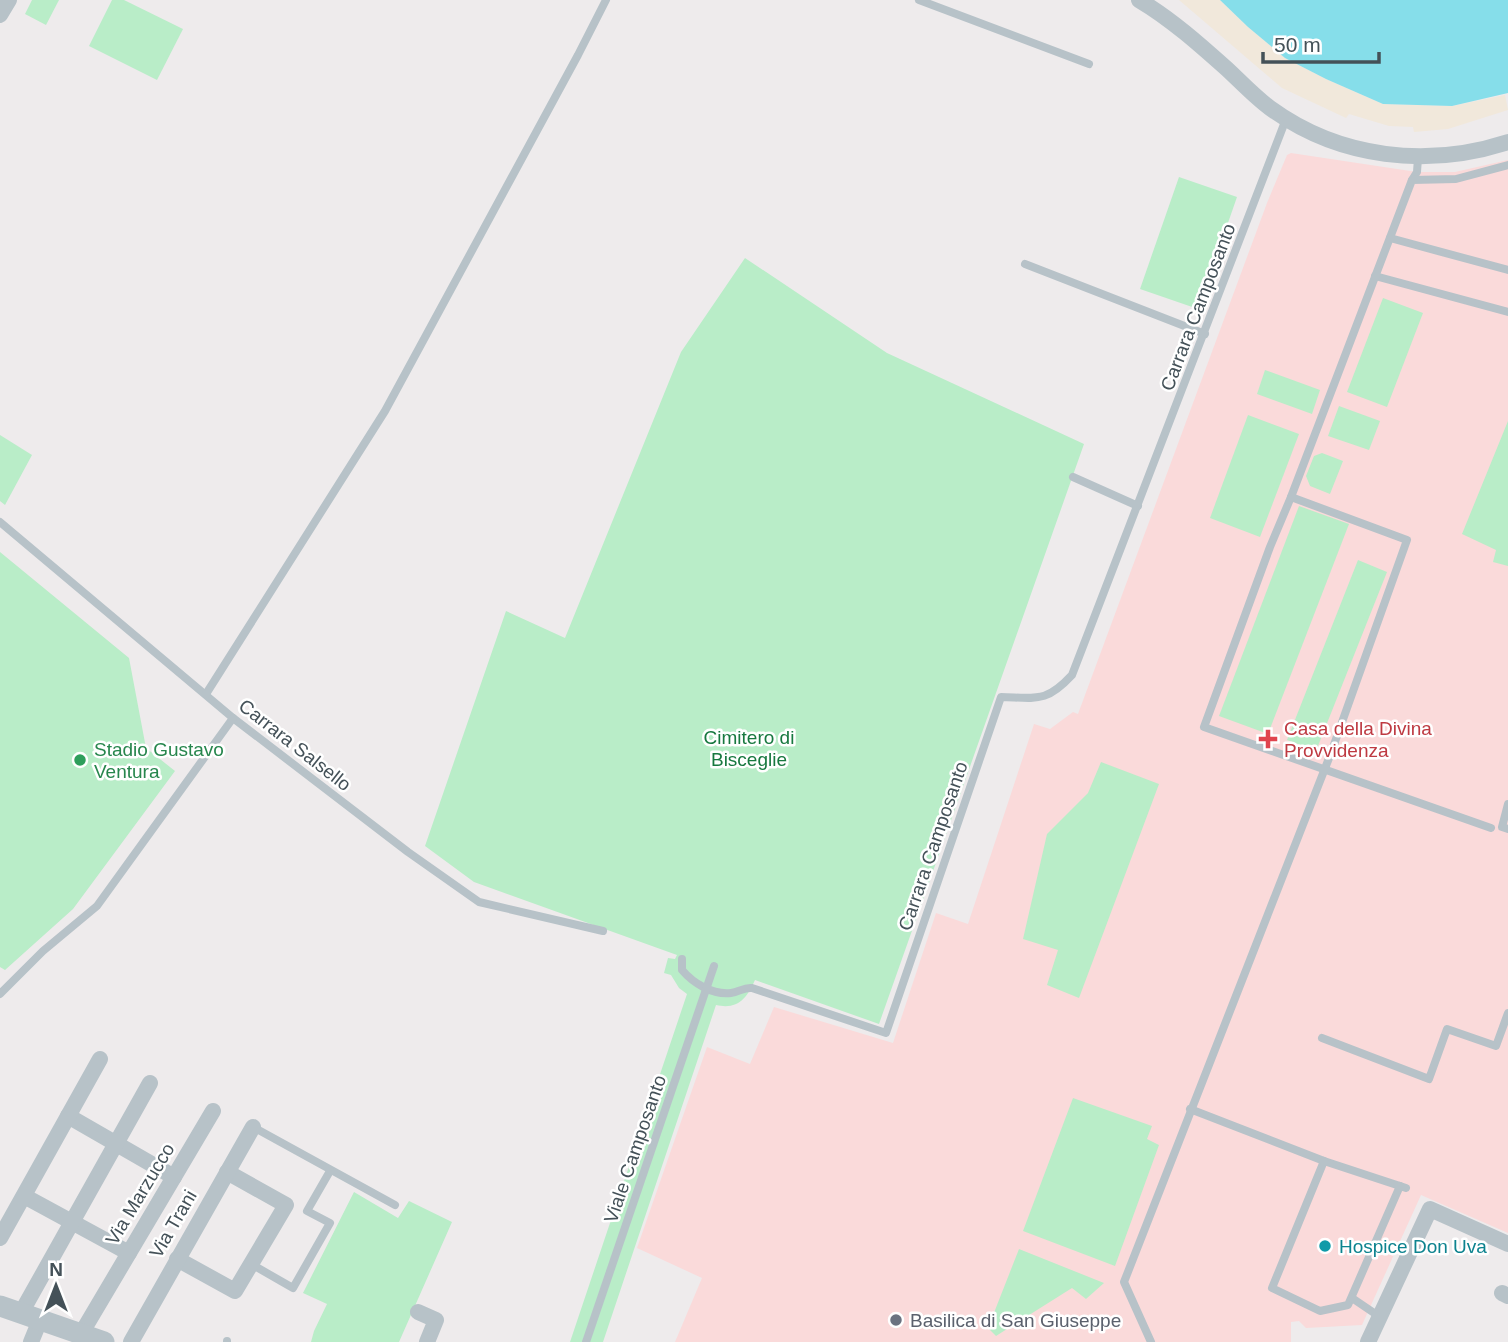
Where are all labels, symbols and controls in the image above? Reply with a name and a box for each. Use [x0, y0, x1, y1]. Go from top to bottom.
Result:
scale bar [1263, 21, 1378, 65]
text: 50 m [1274, 33, 1321, 56]
street label: Carrara Camposanto [1156, 220, 1240, 394]
street label: Carrara Salsello [235, 695, 355, 795]
place label: Casa della Divina Provvidenza [1284, 718, 1432, 761]
park label: Cimitero di Bisceglie [704, 727, 794, 770]
marker: Casa della Divina Provvidenza [1258, 729, 1278, 749]
place label: Stadio Gustavo Ventura [94, 739, 224, 782]
marker: Stadio Gustavo Ventura [72, 752, 88, 768]
street label: Carrara Camposanto [894, 759, 972, 933]
street label: Viale Camposanto [600, 1072, 670, 1226]
street label: Via Marzucco [101, 1139, 179, 1249]
street label: Via Trani [145, 1186, 201, 1262]
place label: Hospice Don Uva [1339, 1236, 1487, 1257]
marker: Hospice Don Uva [1317, 1238, 1333, 1254]
north arrow [21, 1251, 91, 1321]
text: N [49, 1259, 63, 1280]
place label: Basilica di San Giuseppe [910, 1310, 1121, 1331]
marker: Basilica di San Giuseppe [888, 1312, 904, 1328]

